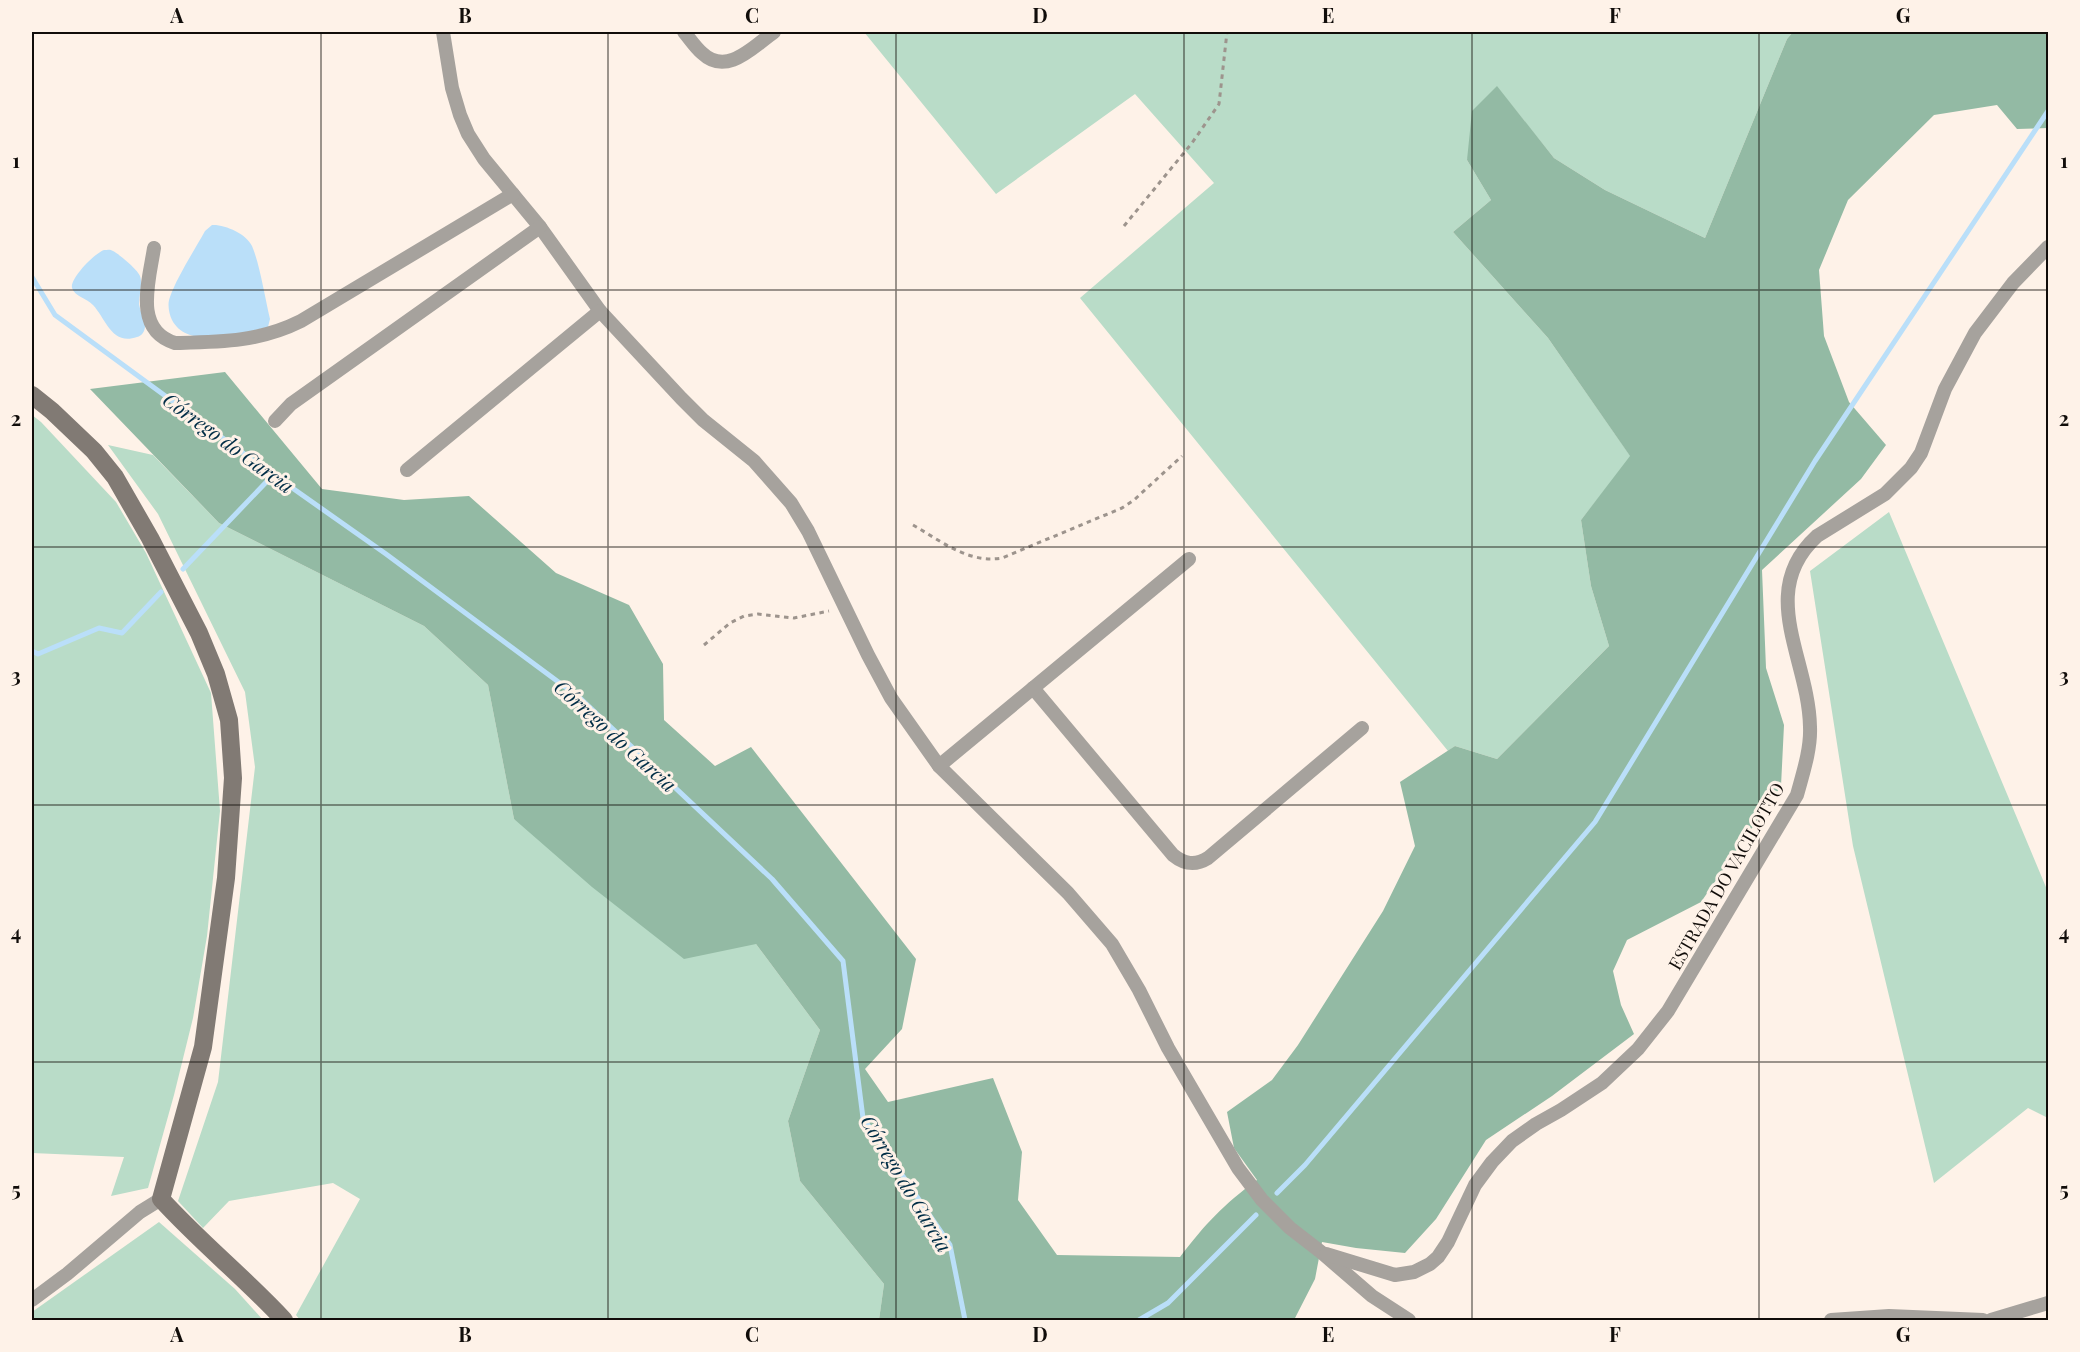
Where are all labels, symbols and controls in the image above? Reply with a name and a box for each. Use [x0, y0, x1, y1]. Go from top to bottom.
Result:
text: A [169, 1, 184, 28]
text: B [458, 1, 472, 28]
text: C [745, 1, 759, 28]
text: D [1032, 1, 1048, 28]
text: E [1322, 1, 1334, 28]
text: F [1609, 1, 1621, 28]
text: G [1896, 1, 1911, 28]
text: 1 [12, 146, 20, 173]
text: 1 [2060, 146, 2068, 173]
water label: Córrego do Garcia [158, 385, 300, 499]
text: 2 [11, 404, 21, 431]
text: 2 [2059, 404, 2069, 431]
text: 3 [11, 661, 21, 688]
text: 3 [2059, 661, 2069, 688]
water label: Córrego do Garcia [549, 673, 683, 797]
street label: ESTRADA DO VACILOTTO [1662, 778, 1790, 974]
text: 4 [11, 918, 21, 945]
text: 4 [2059, 918, 2069, 945]
water label: Córrego do Garcia [855, 1109, 959, 1257]
text: 5 [11, 1175, 21, 1202]
text: 5 [2059, 1175, 2069, 1202]
text: A [169, 1320, 184, 1347]
text: B [458, 1320, 472, 1347]
text: C [745, 1320, 759, 1347]
text: D [1032, 1320, 1048, 1347]
text: E [1322, 1320, 1334, 1347]
text: F [1609, 1320, 1621, 1347]
text: G [1896, 1320, 1911, 1347]

